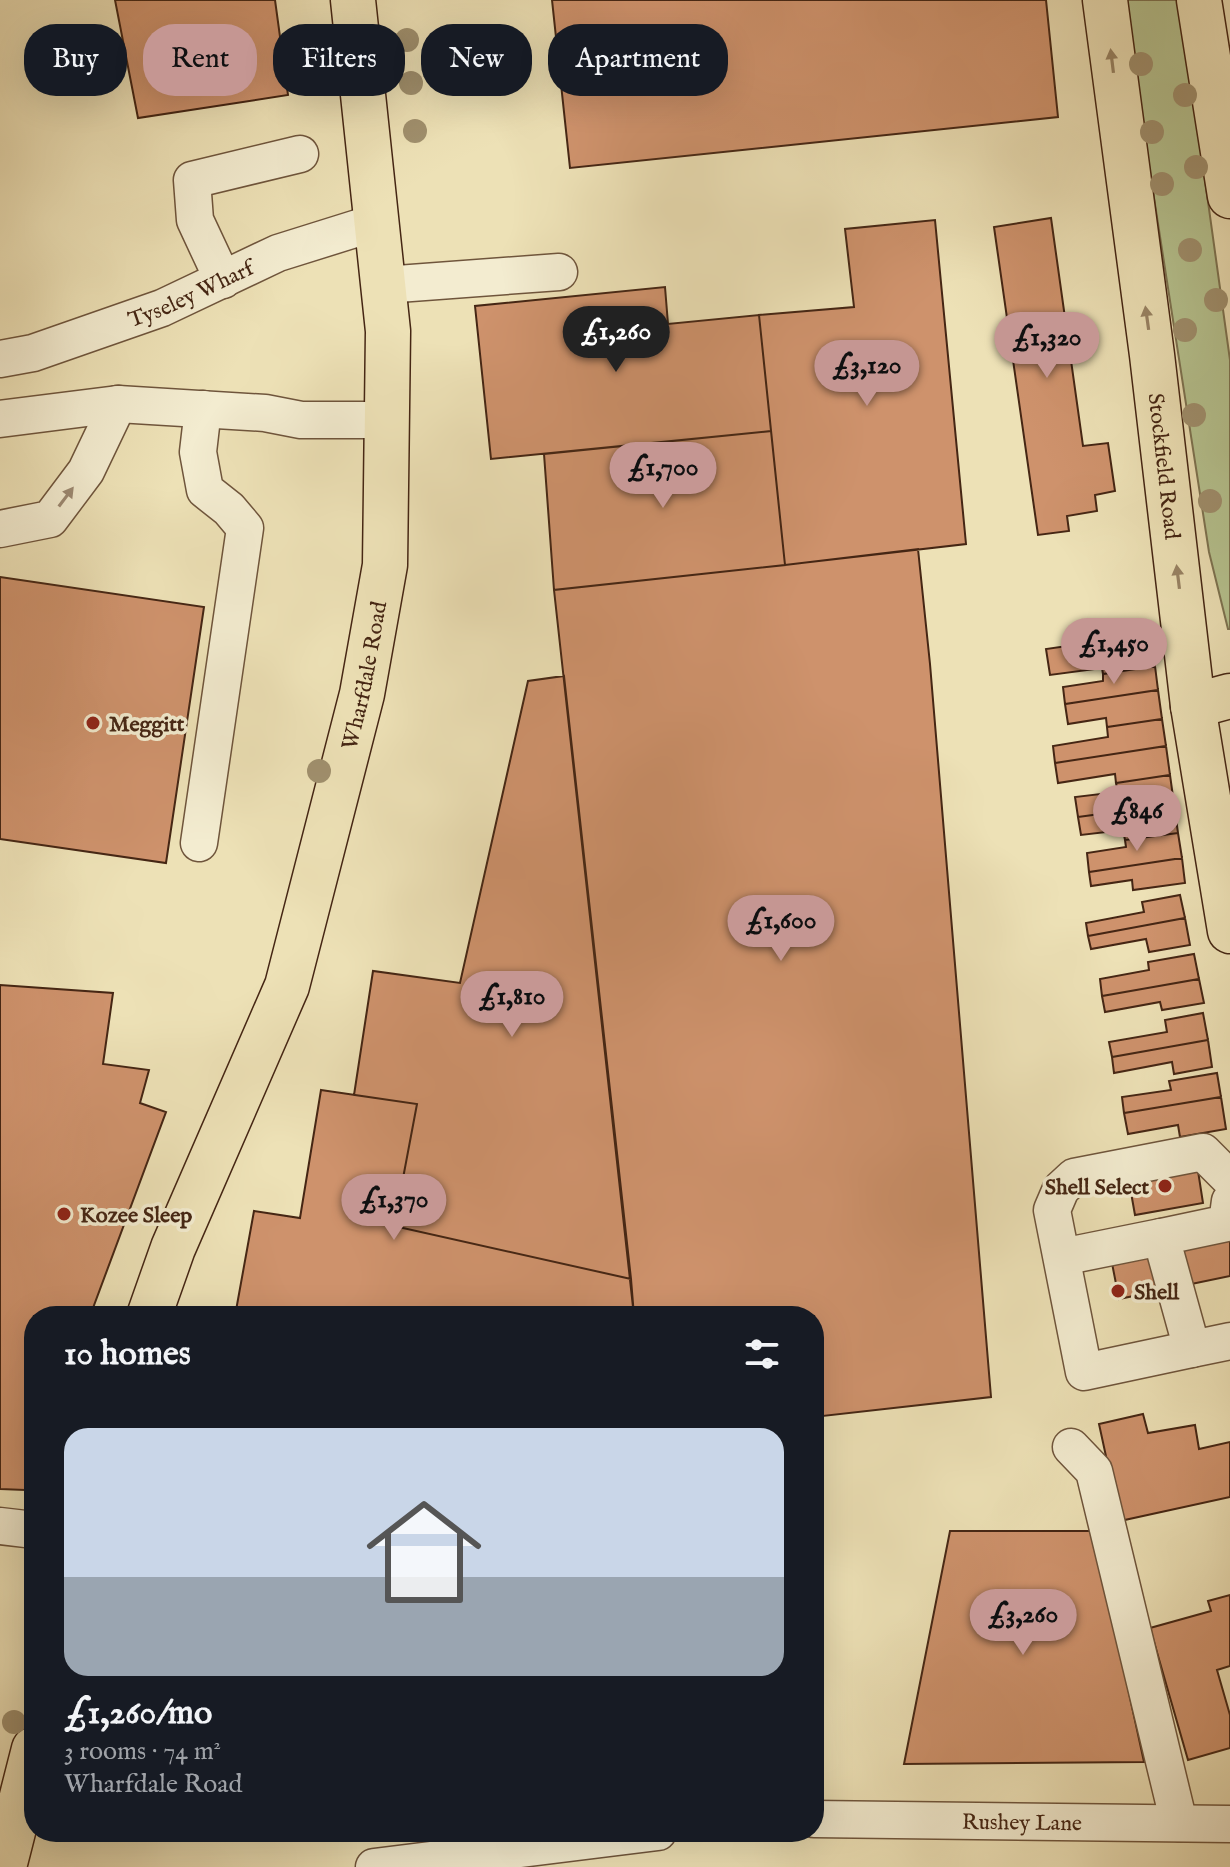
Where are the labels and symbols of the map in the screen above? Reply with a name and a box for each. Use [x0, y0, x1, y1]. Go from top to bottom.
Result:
one-way arrow [1105, 48, 1118, 73]
street label: Tyseley Wharf [125, 253, 262, 335]
pin: £1,260 [551, 306, 681, 374]
one-way arrow [1140, 306, 1153, 331]
pin: £1,320 [982, 312, 1112, 380]
pin: £3,120 [802, 340, 932, 408]
street label: Stockfield Road [1141, 392, 1185, 541]
pin: £1,700 [598, 442, 728, 510]
one-way arrow [58, 487, 74, 507]
one-way arrow [1171, 564, 1184, 589]
street label: Wharfdale Road [336, 599, 394, 753]
pin: £1,450 [1049, 618, 1179, 686]
place label: Meggitt [109, 711, 185, 739]
marker: Meggitt [84, 714, 102, 732]
pin: £846 [1090, 785, 1184, 853]
pin: £1,600 [716, 895, 846, 963]
pin: £1,810 [447, 971, 577, 1039]
pin: £1,370 [329, 1174, 459, 1242]
place label: Shell Select [1045, 1174, 1149, 1202]
marker: Shell Select [1156, 1177, 1174, 1195]
place label: Kozee Sleep [80, 1202, 192, 1230]
marker: Kozee Sleep [55, 1205, 73, 1223]
place label: Shell [1134, 1279, 1180, 1307]
marker: Shell [1109, 1282, 1127, 1300]
pin: £3,260 [958, 1589, 1088, 1657]
street label: Rushey Lane [962, 1809, 1082, 1838]

